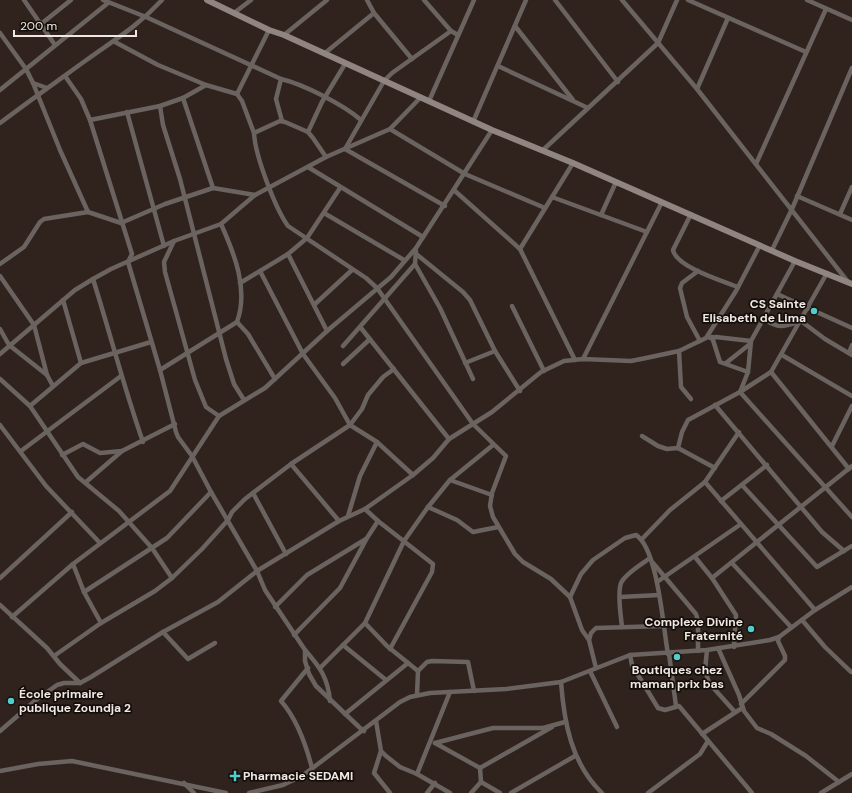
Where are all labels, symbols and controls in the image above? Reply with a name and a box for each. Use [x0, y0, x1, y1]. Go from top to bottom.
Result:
scale bar [14, 12, 136, 38]
text: 200 m [20, 18, 57, 34]
place label: CS Sainte Elisabeth de Lima [702, 296, 806, 326]
marker: CS Sainte Elisabeth de Lima [809, 306, 819, 316]
place label: Complexe Divine Fraternité [645, 614, 743, 644]
marker: Complexe Divine Fraternité [746, 624, 756, 634]
marker: Boutiques chez maman prix bas [672, 652, 682, 662]
place label: Boutiques chez maman prix bas [630, 662, 724, 692]
place label: École primaire publique Zoundja 2 [19, 686, 131, 716]
marker: École primaire publique Zoundja 2 [6, 696, 16, 706]
place label: Pharmacie SEDAMI [243, 768, 353, 784]
marker: Pharmacie SEDAMI [230, 771, 240, 781]

